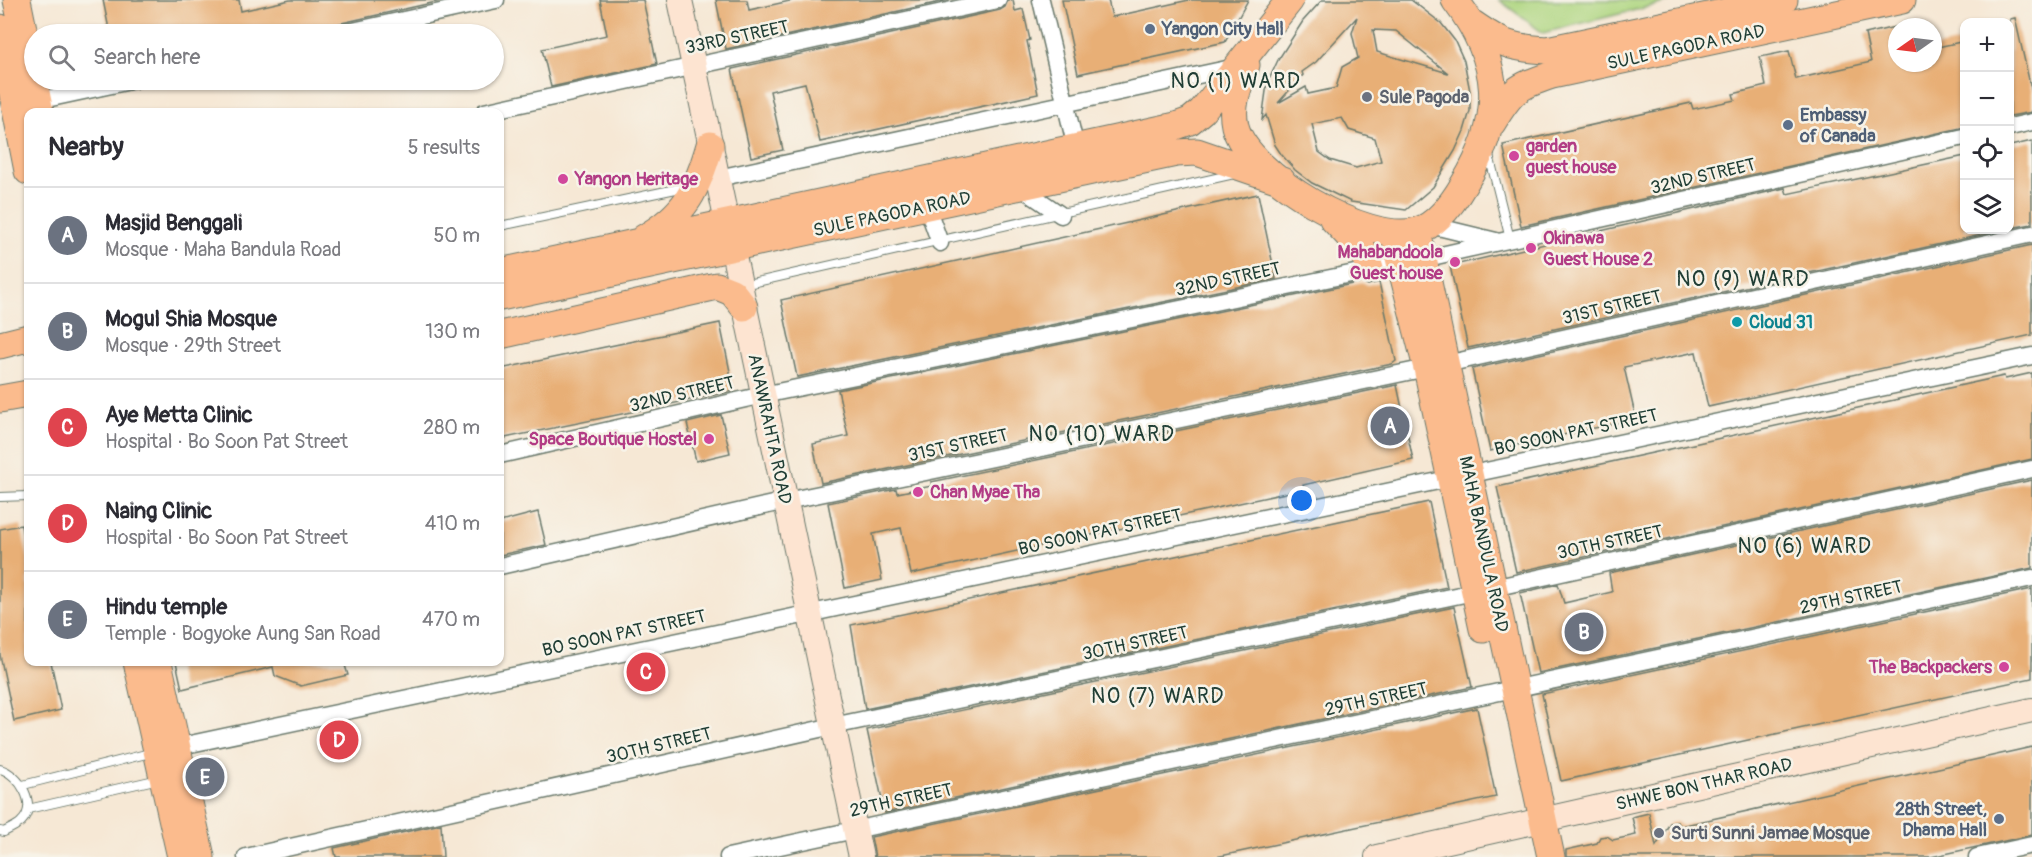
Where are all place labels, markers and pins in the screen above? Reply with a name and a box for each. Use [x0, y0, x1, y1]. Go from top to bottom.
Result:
place label: Yangon City Hall [1161, 18, 1284, 41]
marker: Yangon City Hall [1143, 22, 1157, 36]
place label: Sule Pagoda [1379, 86, 1470, 109]
marker: Sule Pagoda [1360, 90, 1374, 104]
place label: Embassy of Canada [1799, 104, 1876, 148]
marker: Embassy of Canada [1781, 118, 1795, 132]
place label: garden guest house [1526, 135, 1617, 179]
marker: garden guest house [1507, 149, 1521, 163]
place label: Yangon Heritage [574, 168, 699, 191]
marker: Yangon Heritage [556, 172, 570, 186]
place label: Okinawa Guest House 2 [1543, 227, 1653, 271]
place label: Mahabandoola Guest house [1338, 241, 1444, 285]
marker: Okinawa Guest House 2 [1524, 241, 1538, 255]
marker: Mahabandoola Guest house [1448, 255, 1462, 269]
place label: Cloud 31 [1749, 311, 1813, 334]
marker: Cloud 31 [1730, 315, 1744, 329]
pin: A [1370, 404, 1410, 448]
place label: Space Boutique Hostel [529, 428, 697, 451]
marker: Space Boutique Hostel [702, 432, 716, 446]
place label: Chan Myae Tha [930, 481, 1041, 504]
marker: Chan Myae Tha [911, 485, 925, 499]
pin: B [1564, 610, 1604, 654]
pin: C [626, 650, 666, 694]
place label: The Backpackers [1868, 656, 1993, 679]
marker: The Backpackers [1997, 660, 2011, 674]
pin: D [320, 718, 358, 762]
pin: E [186, 754, 224, 800]
place label: 28th Street, Dhama Hall [1895, 798, 1987, 842]
marker: 28th Street, Dhama Hall [1992, 812, 2006, 826]
place label: Surti Sunni Jamae Mosque [1671, 822, 1871, 845]
marker: Surti Sunni Jamae Mosque [1652, 826, 1666, 840]

